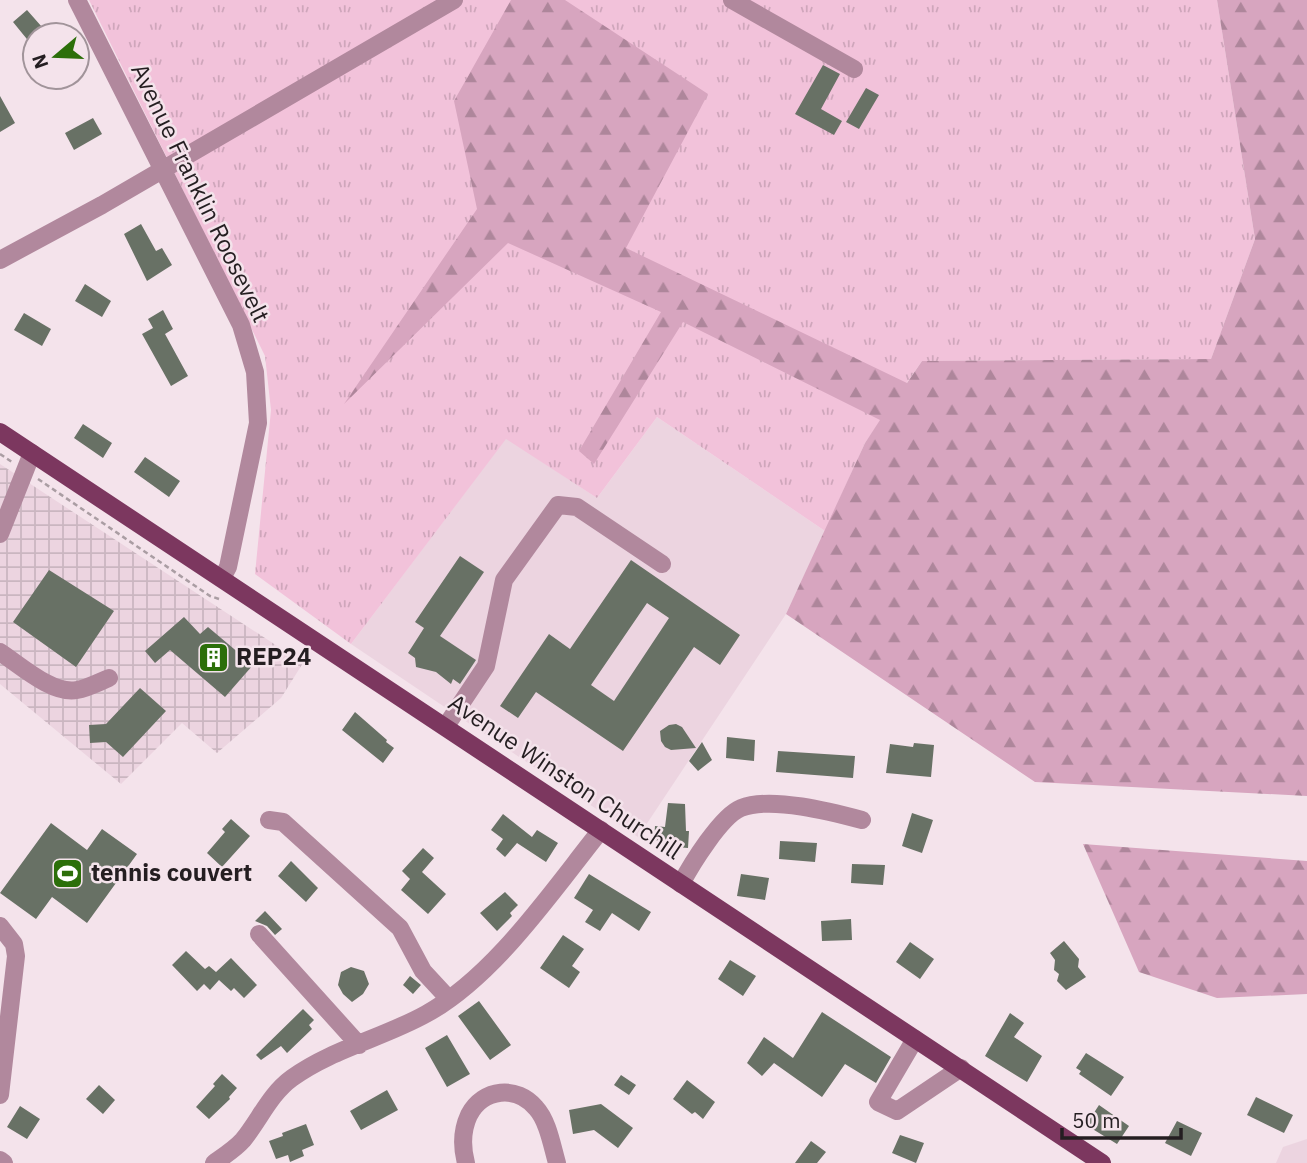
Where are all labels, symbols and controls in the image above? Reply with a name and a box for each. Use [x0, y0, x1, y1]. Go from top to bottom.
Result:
north arrow [21, 21, 91, 91]
text: N [26, 51, 54, 72]
street label: Avenue Franklin Roosevelt [124, 58, 278, 327]
building icon: REP24 [196, 640, 230, 674]
place label: REP24 [236, 640, 311, 672]
street label: Avenue Winston Churchill [443, 686, 688, 866]
sports icon: tennis couvert [51, 856, 85, 890]
place label: tennis couvert [91, 856, 252, 888]
scale bar [1062, 1096, 1181, 1140]
text: 50 m [1072, 1106, 1121, 1134]

